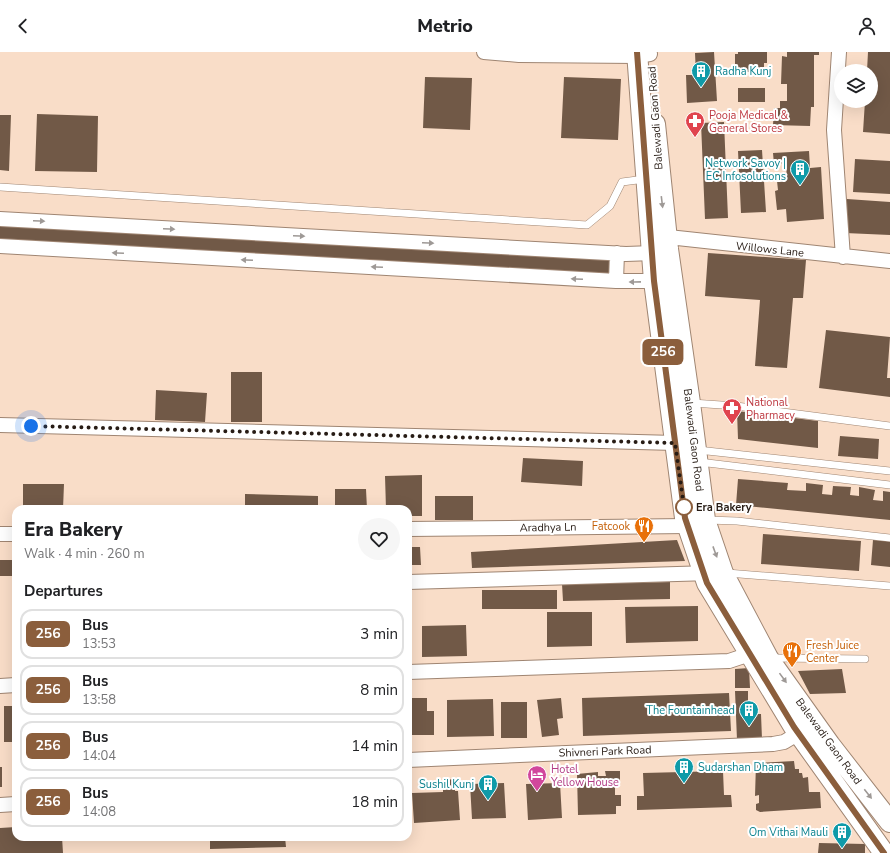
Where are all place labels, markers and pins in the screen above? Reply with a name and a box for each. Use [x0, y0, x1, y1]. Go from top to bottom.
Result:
building icon: Radha Kunj [690, 60, 712, 88]
place label: Radha Kunj [715, 64, 771, 79]
place label: Pooja Medical & General Stores [709, 108, 788, 136]
pharmacy icon: Pooja Medical & General Stores [684, 110, 706, 138]
place label: Network Savoy | EC Infosolutions [705, 156, 786, 184]
building icon: Network Savoy | EC Infosolutions [789, 158, 811, 186]
place label: National Pharmacy [746, 395, 795, 423]
pharmacy icon: National Pharmacy [721, 397, 743, 425]
marker: Era Bakery [675, 498, 693, 516]
place label: Era Bakery [696, 500, 752, 515]
restaurant icon: Fatcook [633, 515, 655, 543]
place label: Fatcook [592, 519, 630, 534]
place label: Fresh Juice Center [806, 638, 859, 666]
restaurant icon: Fresh Juice Center [781, 640, 803, 668]
building icon: The Fountainhead [738, 699, 760, 727]
place label: The Fountainhead [646, 703, 735, 718]
building icon: Sudarshan Dham [673, 756, 695, 784]
place label: Sudarshan Dham [698, 760, 783, 775]
place label: Hotel Yellow House [550, 762, 619, 790]
hotel icon: Hotel Yellow House [526, 764, 548, 792]
building icon: Sushil Kunj [477, 773, 499, 801]
place label: Sushil Kunj [419, 777, 474, 792]
building icon: Om Vithai Mauli [831, 821, 853, 849]
place label: Om Vithai Mauli [749, 825, 828, 840]

